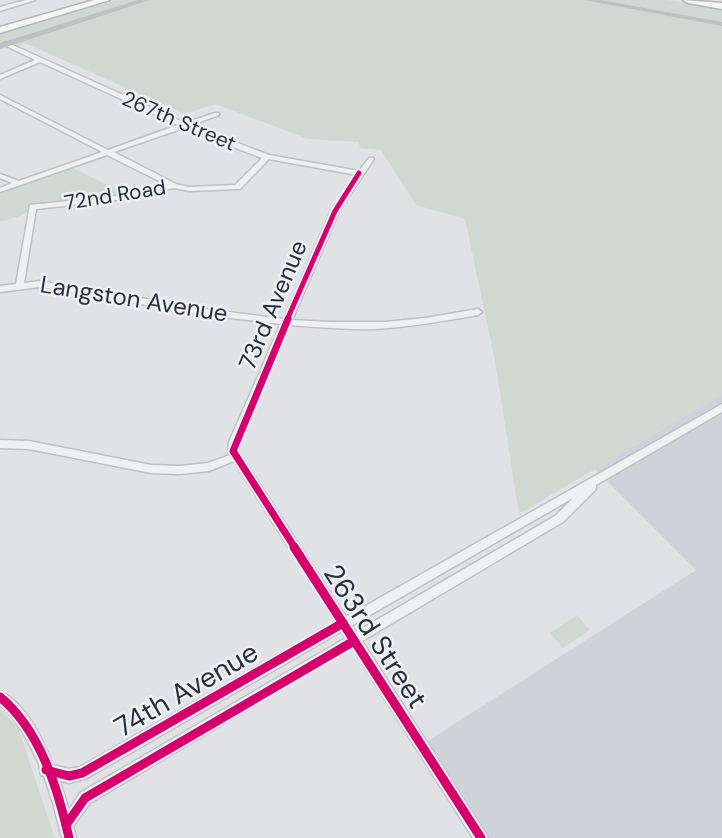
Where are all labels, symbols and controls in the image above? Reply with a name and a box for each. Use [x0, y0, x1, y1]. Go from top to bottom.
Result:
street label: 267th Street [118, 84, 240, 158]
street label: 72nd Road [62, 173, 168, 217]
street label: 73rd Avenue [231, 235, 314, 374]
street label: Langston Avenue [38, 268, 230, 329]
street label: 263rd Street [315, 557, 436, 715]
street label: 74th Avenue [108, 633, 265, 745]

